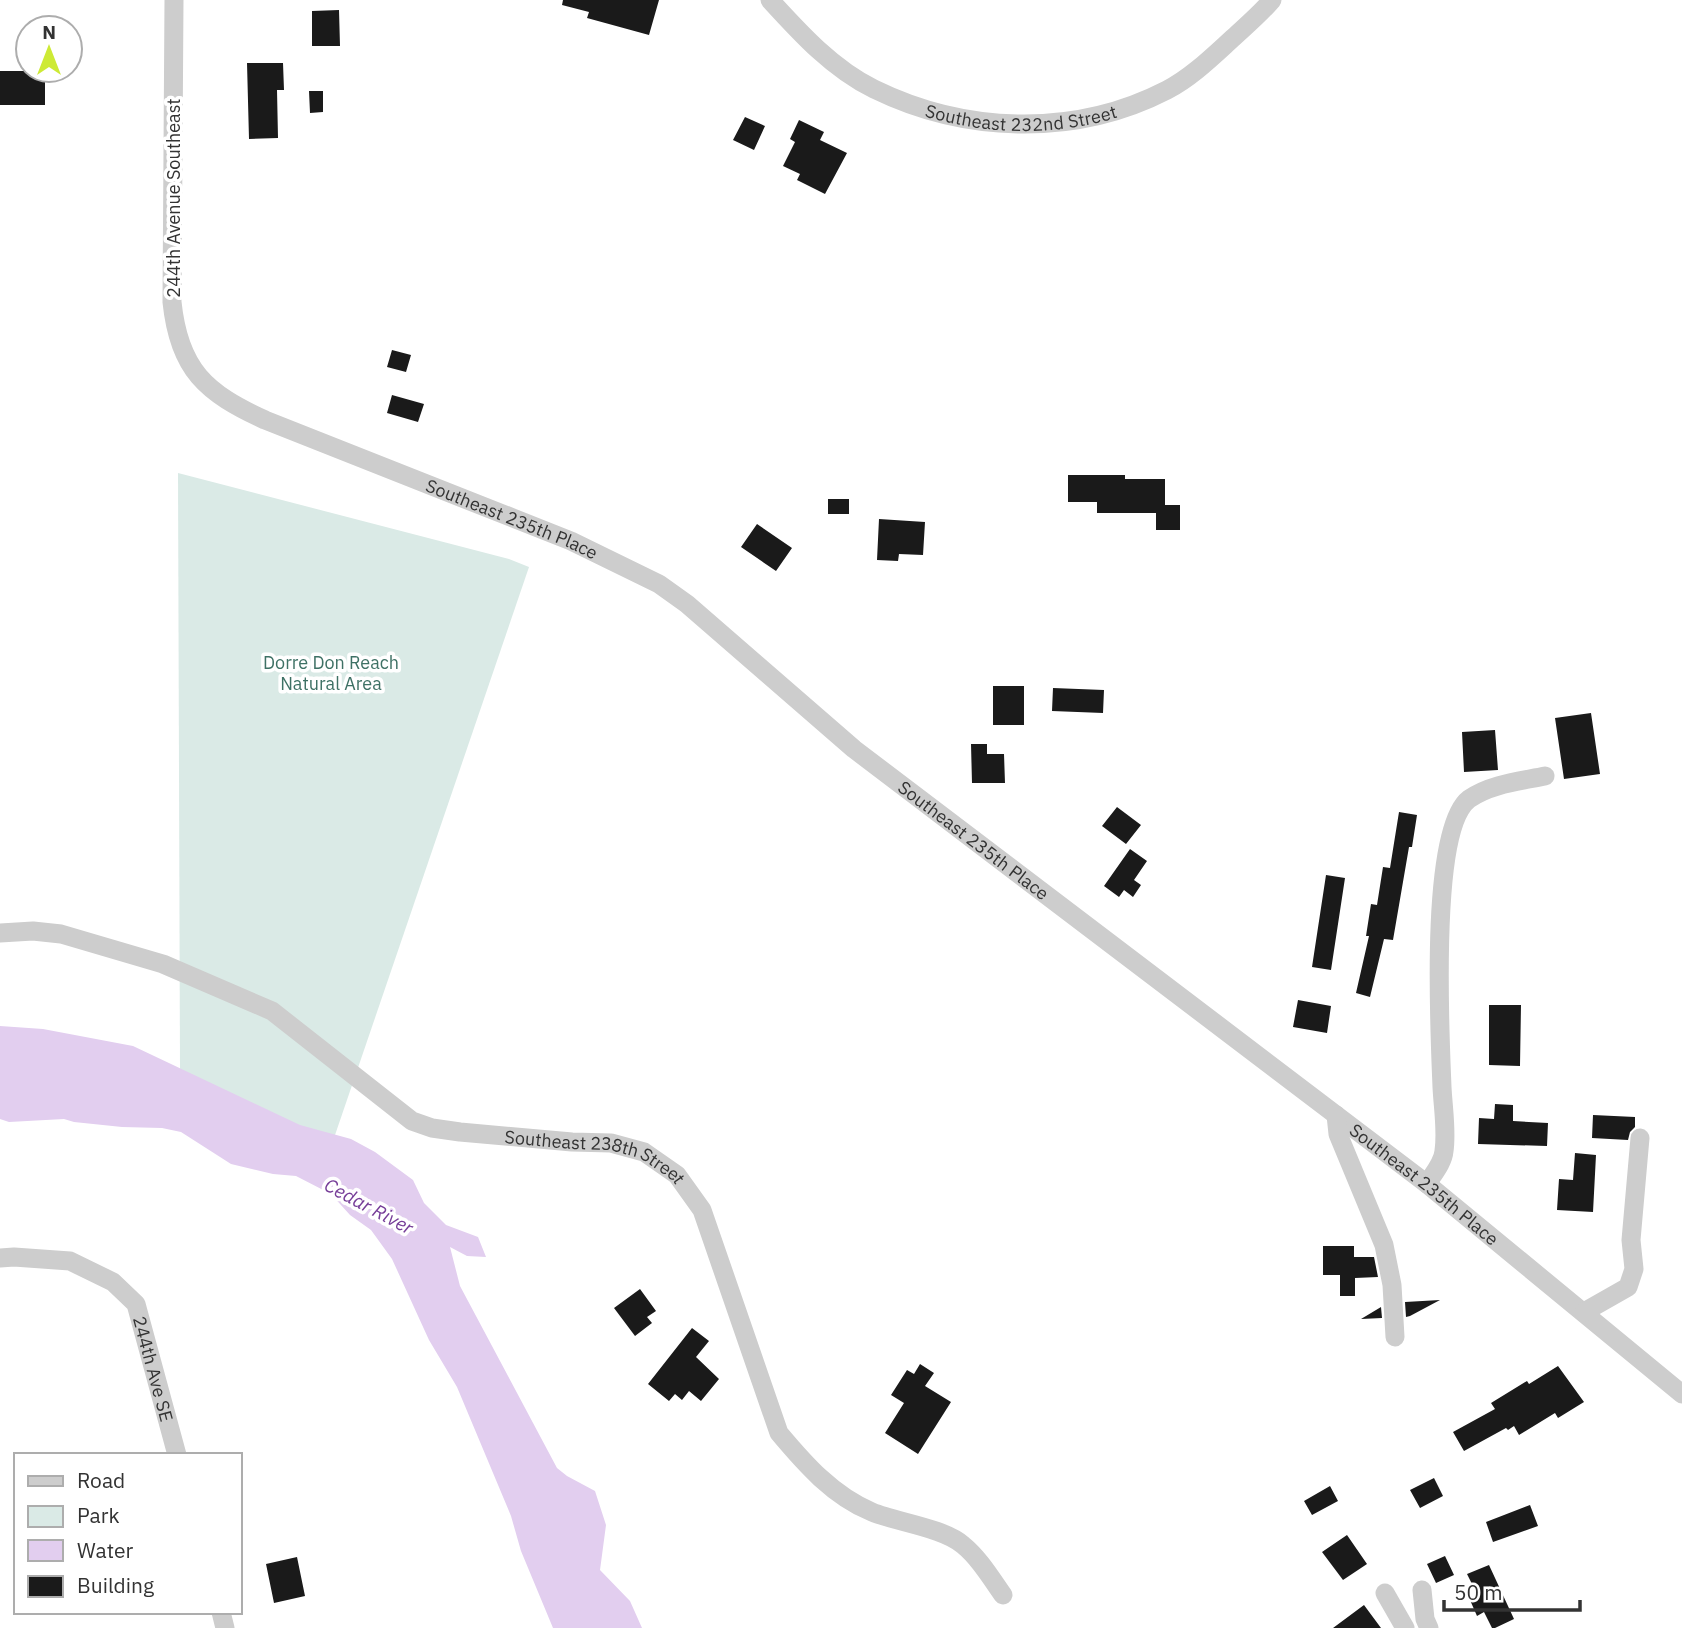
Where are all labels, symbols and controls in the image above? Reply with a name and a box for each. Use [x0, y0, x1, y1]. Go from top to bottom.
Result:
north arrow [14, 14, 84, 84]
text: N [42, 20, 56, 44]
street label: 244th Avenue Southeast [162, 98, 185, 298]
street label: Southeast 232nd Street [923, 98, 1119, 136]
street label: Southeast 235th Place [423, 473, 602, 564]
park label: Dorre Don Reach Natural Area [263, 651, 399, 695]
street label: Southeast 235th Place [894, 775, 1054, 905]
street label: Southeast 235th Place [1345, 1118, 1504, 1250]
street label: Southeast 238th Street [504, 1125, 691, 1188]
water label: Cedar River [320, 1173, 419, 1240]
street label: 244th Ave SE [128, 1314, 179, 1424]
legend [14, 1453, 242, 1614]
text: Road [77, 1466, 125, 1494]
text: Park [77, 1501, 120, 1529]
text: Water [77, 1536, 134, 1564]
scale bar [1444, 1568, 1580, 1612]
text: Building [77, 1571, 154, 1599]
text: 50 m [1454, 1578, 1503, 1606]

